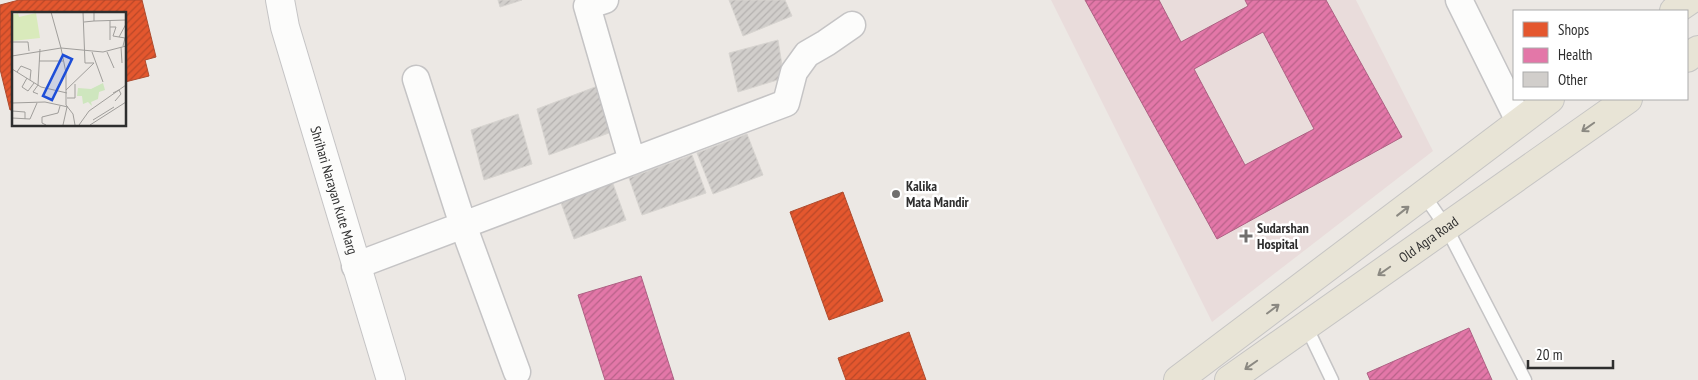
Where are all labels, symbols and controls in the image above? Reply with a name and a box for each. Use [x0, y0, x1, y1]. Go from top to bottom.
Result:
legend [1513, 10, 1688, 100]
inset map [12, 12, 126, 126]
text: Shops [1558, 20, 1589, 39]
text: Health [1558, 45, 1592, 64]
text: Other [1558, 70, 1588, 89]
one-way arrow [1581, 122, 1595, 132]
street label: Shrihari Narayan Kute Marg [306, 124, 362, 257]
place label: Kalika Mata Mandir [906, 177, 970, 211]
marker: Kalika Mata Mandir [890, 188, 902, 200]
one-way arrow [1396, 205, 1409, 216]
street label: Old Agra Road [1395, 212, 1462, 267]
place label: Sudarshan Hospital [1257, 219, 1309, 253]
marker: Sudarshan Hospital [1239, 229, 1253, 243]
one-way arrow [1377, 266, 1391, 276]
one-way arrow [1266, 304, 1280, 314]
scale bar [1528, 338, 1613, 370]
text: 20 m [1536, 345, 1562, 364]
one-way arrow [1244, 360, 1258, 370]

